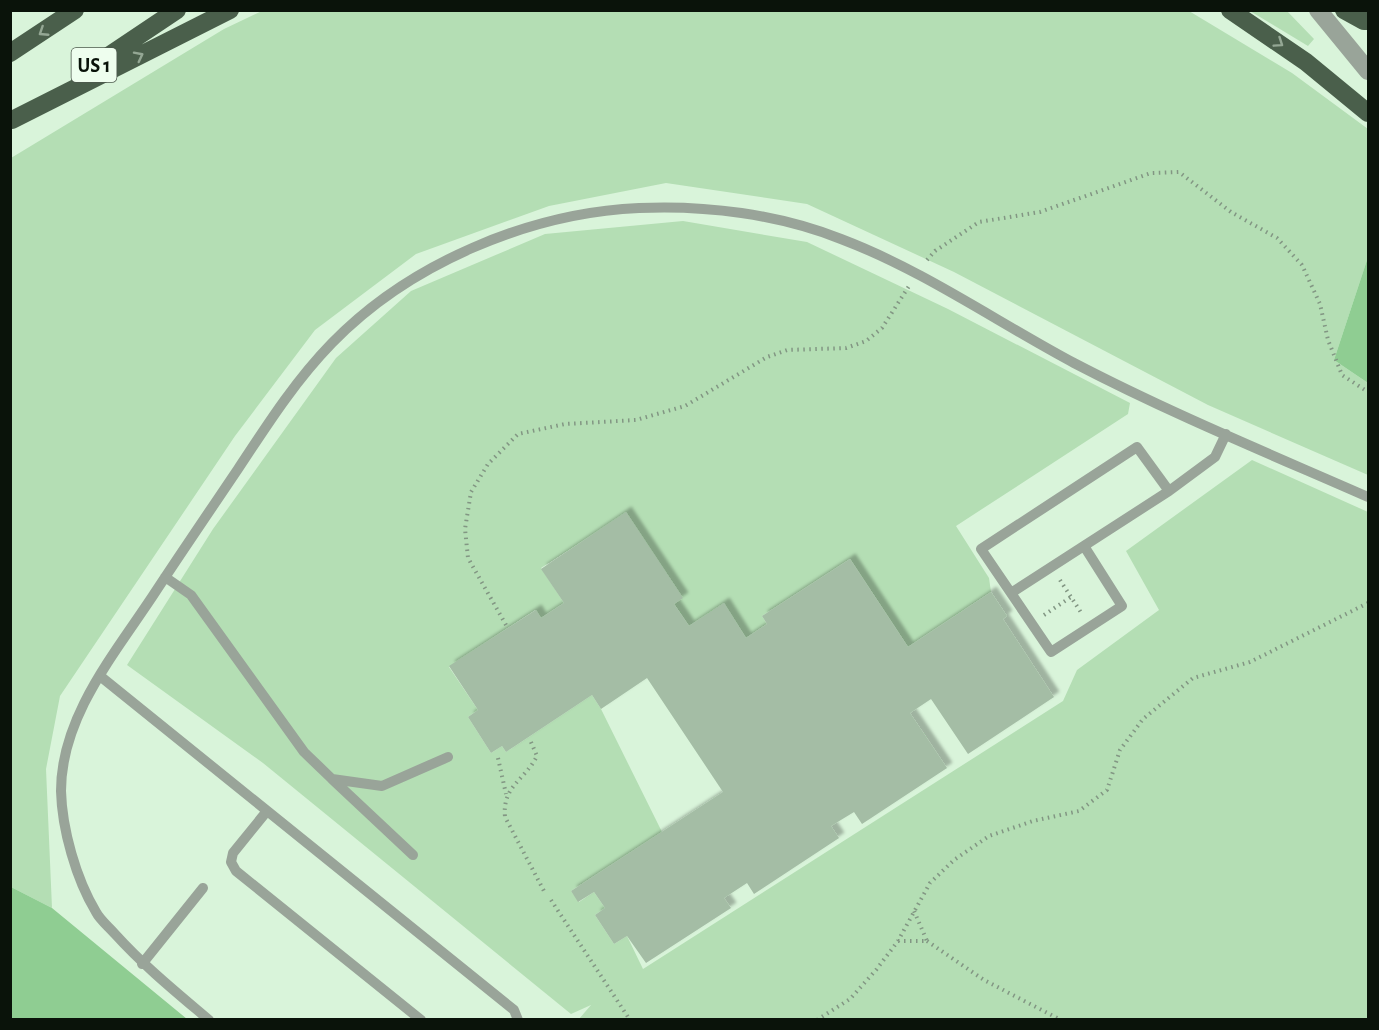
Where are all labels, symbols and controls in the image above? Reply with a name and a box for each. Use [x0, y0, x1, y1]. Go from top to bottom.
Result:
one-way arrow [39, 24, 49, 36]
one-way arrow [1272, 36, 1283, 47]
road number: US 1 [72, 48, 116, 82]
one-way arrow [133, 51, 144, 63]

